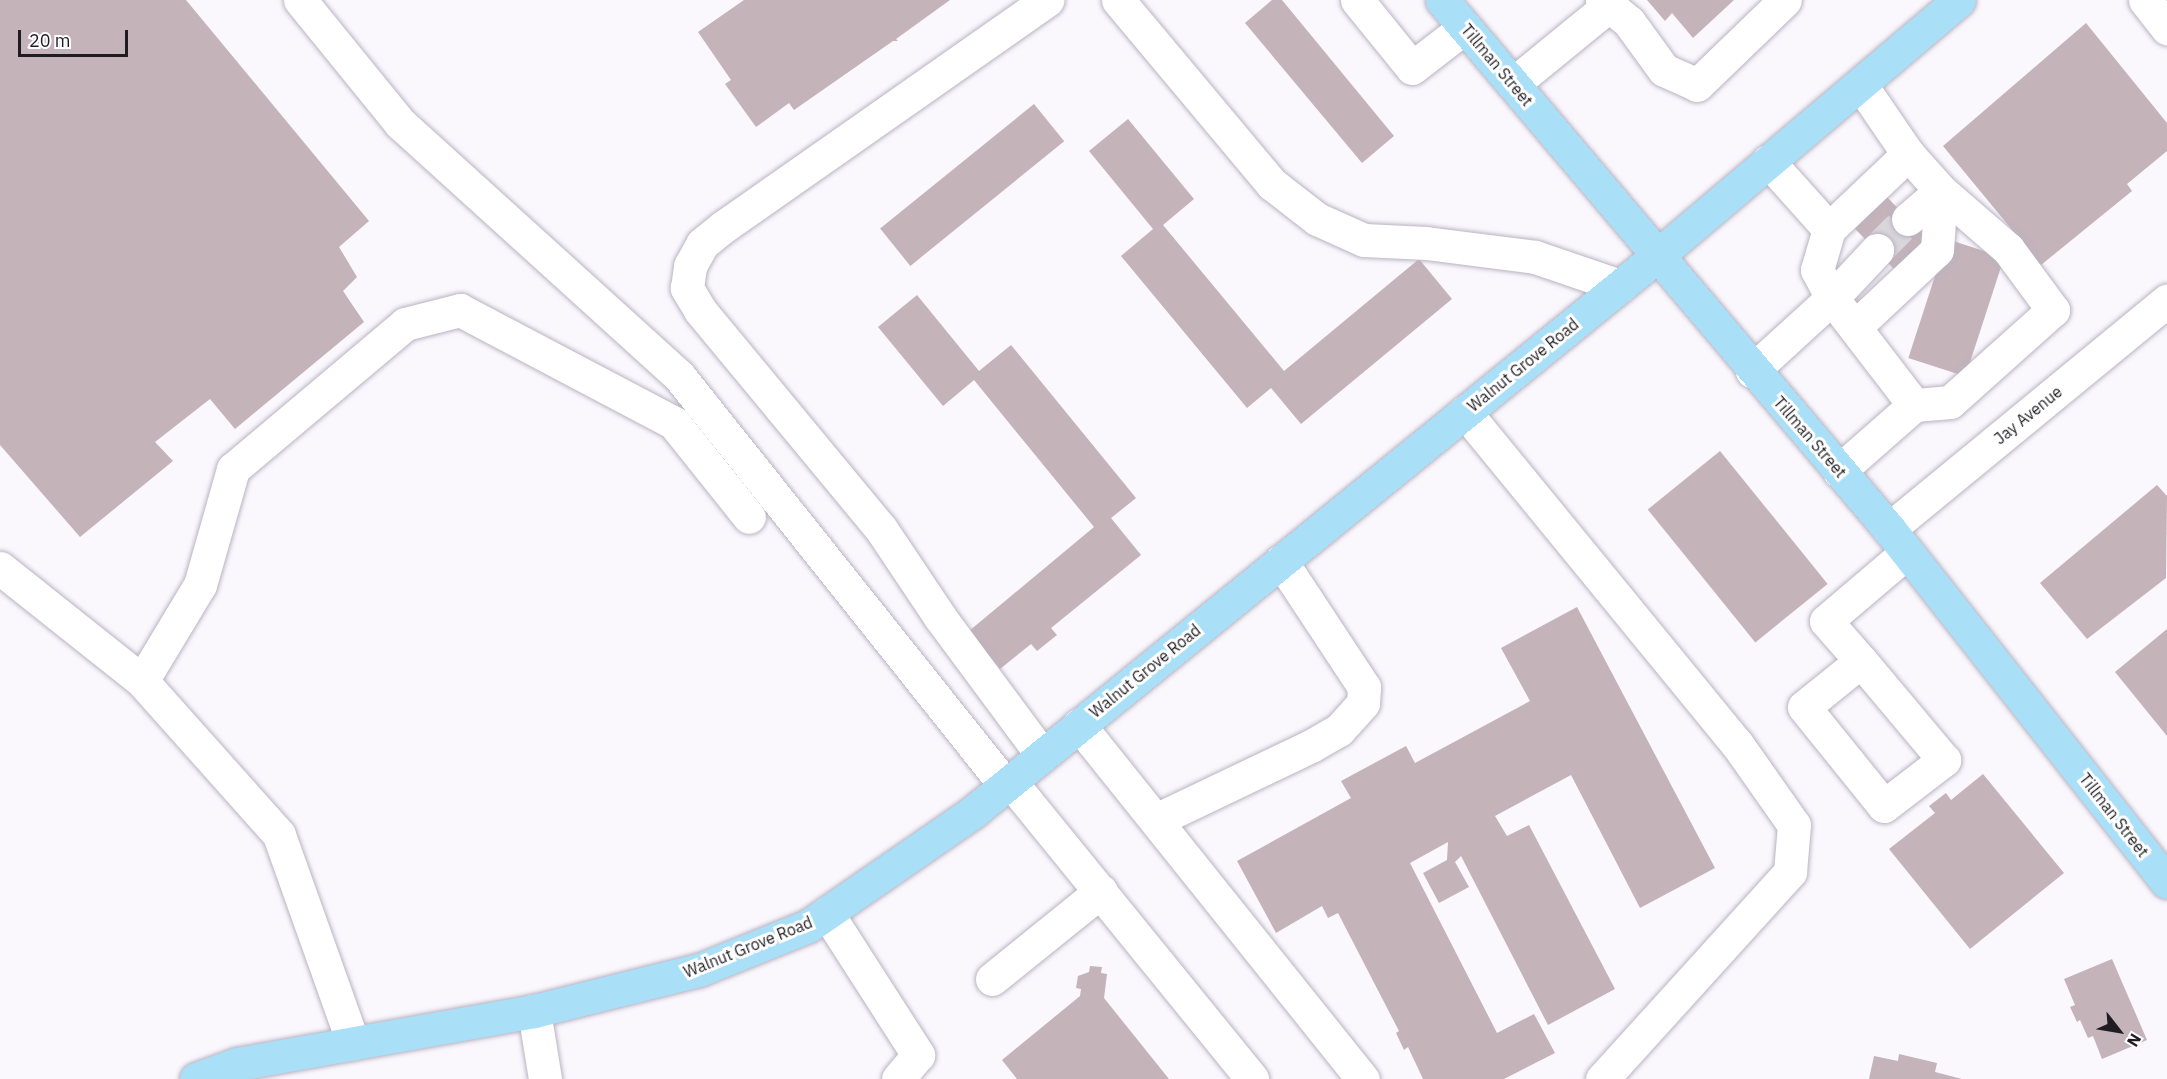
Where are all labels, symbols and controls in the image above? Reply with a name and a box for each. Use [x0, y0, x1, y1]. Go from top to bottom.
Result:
scale bar [21, 18, 130, 56]
street label: Tillman Street [1457, 20, 1537, 110]
text: 20 m [29, 29, 71, 52]
street label: Walnut Grove Road [1464, 314, 1582, 416]
street label: Jay Avenue [1990, 382, 2066, 448]
street label: Tillman Street [1770, 393, 1850, 481]
street label: Walnut Grove Road [1086, 620, 1204, 722]
street label: Tillman Street [2075, 769, 2153, 861]
street label: Walnut Grove Road [681, 912, 815, 982]
north arrow [2089, 1001, 2149, 1061]
text: N [2123, 1030, 2146, 1050]

